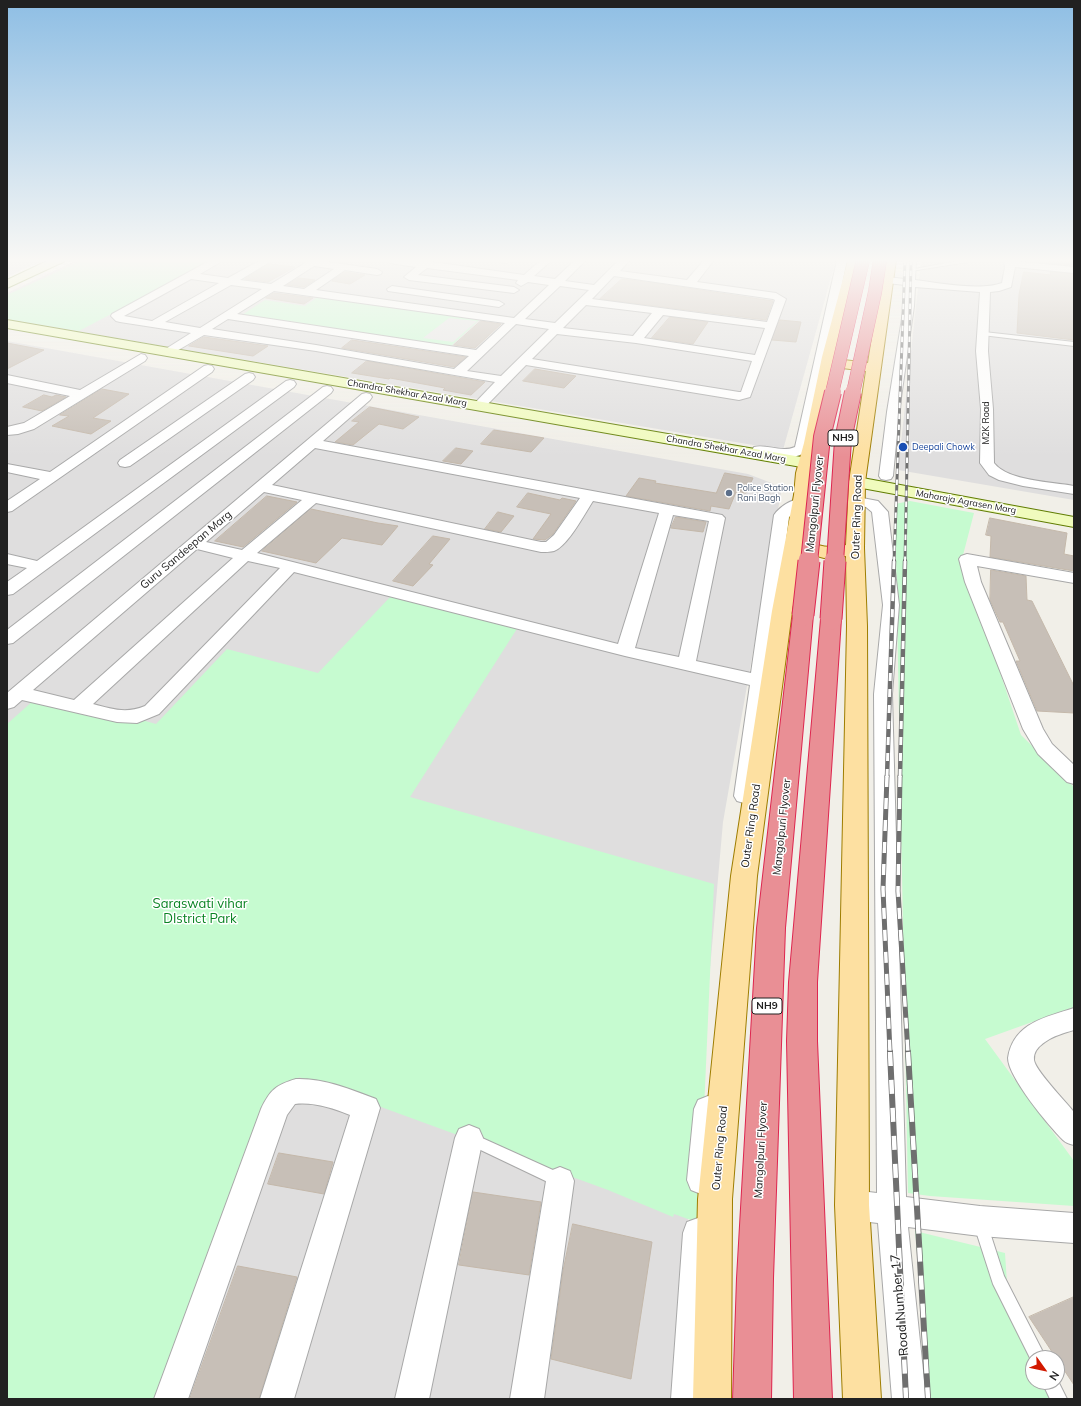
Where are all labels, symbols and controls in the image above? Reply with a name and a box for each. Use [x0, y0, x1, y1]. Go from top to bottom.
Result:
street label: Chandra Shekhar Azad Marg [346, 377, 468, 409]
street label: M2K Road [981, 401, 991, 445]
road number: NH9 [828, 430, 858, 446]
street label: Chandra Shekhar Azad Marg [665, 433, 787, 465]
marker: Deepali Chowk [897, 441, 909, 453]
place label: Deepali Chowk [912, 442, 975, 452]
street label: Mangolpuri Flyover [803, 455, 827, 553]
street label: Outer Ring Road [849, 474, 865, 560]
place label: Police Station Rani Bagh [737, 483, 794, 504]
marker: Police Station Rani Bagh [724, 488, 734, 498]
street label: Maharaja Agrasen Marg [915, 488, 1017, 516]
street label: Guru Sandeepan Marg [138, 508, 234, 592]
street label: Mangolpuri Flyover [770, 778, 794, 876]
street label: Outer Ring Road [739, 783, 763, 869]
park label: Saraswati vihar DIstrict Park [153, 896, 247, 927]
road number: NH9 [752, 998, 782, 1014]
street label: Mangolpuri Flyover [752, 1101, 770, 1199]
street label: Outer Ring Road [710, 1105, 730, 1191]
street label: Road Number 17 [888, 1253, 912, 1357]
north arrow [1025, 1350, 1065, 1390]
text: N [1046, 1369, 1062, 1383]

